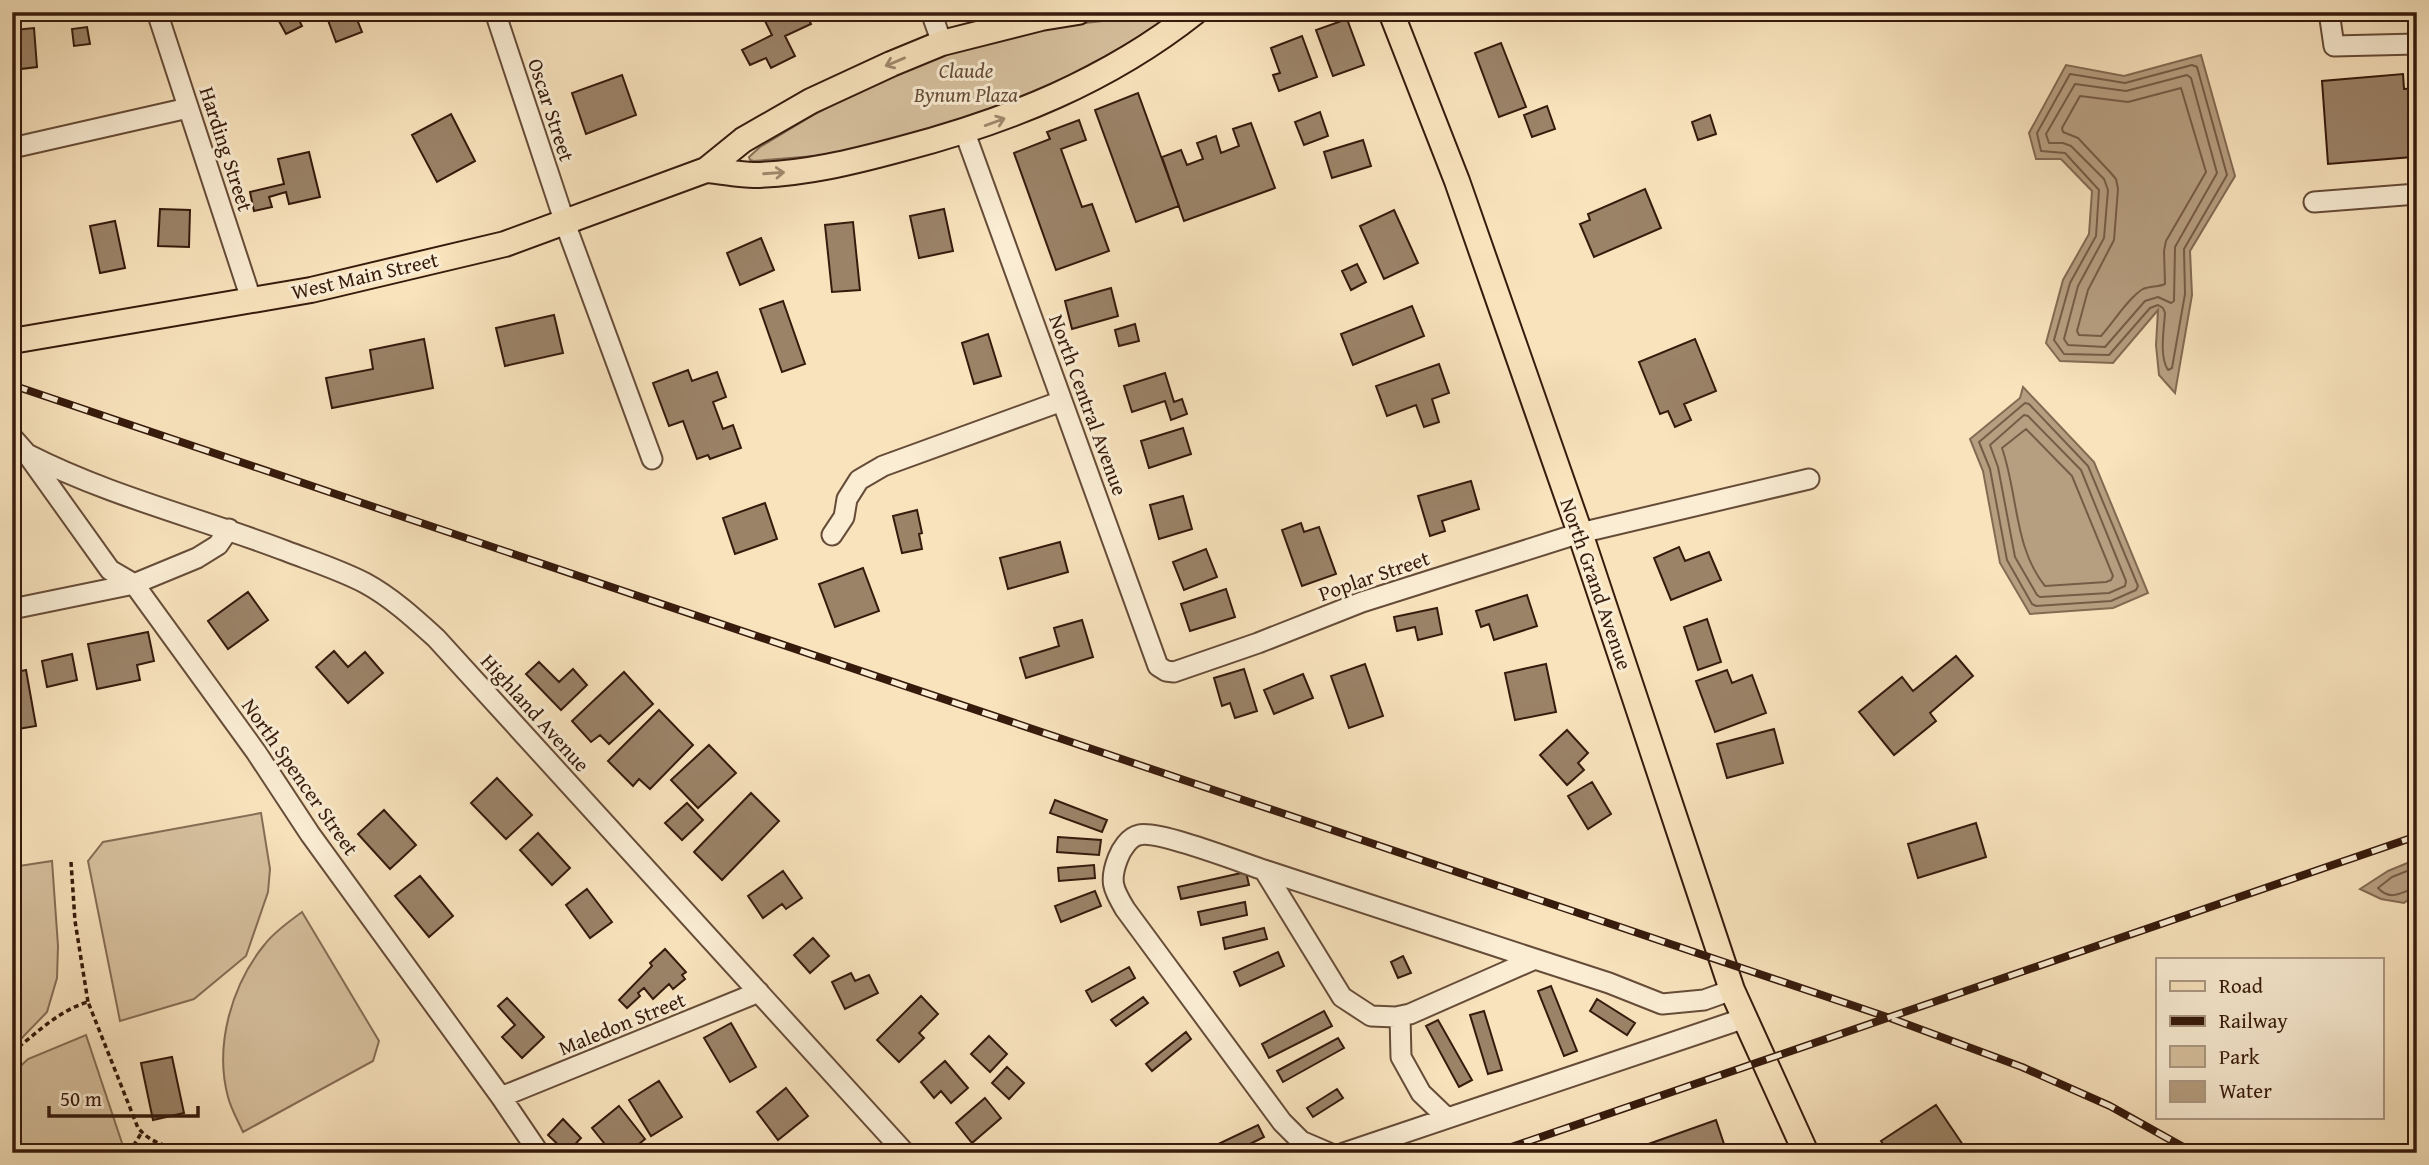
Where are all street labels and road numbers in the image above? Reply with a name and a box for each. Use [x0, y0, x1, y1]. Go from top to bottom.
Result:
street label: Oscar Street [520, 54, 583, 166]
street label: Harding Street [192, 83, 261, 216]
street label: West Main Street [288, 243, 442, 307]
street label: North Central Avenue [1041, 310, 1136, 500]
street label: North Grand Avenue [1553, 494, 1640, 674]
street label: Poplar Street [1314, 542, 1434, 609]
street label: Highland Avenue [474, 647, 597, 779]
street label: North Spencer Street [234, 692, 367, 862]
street label: Maledon Street [554, 984, 690, 1063]

